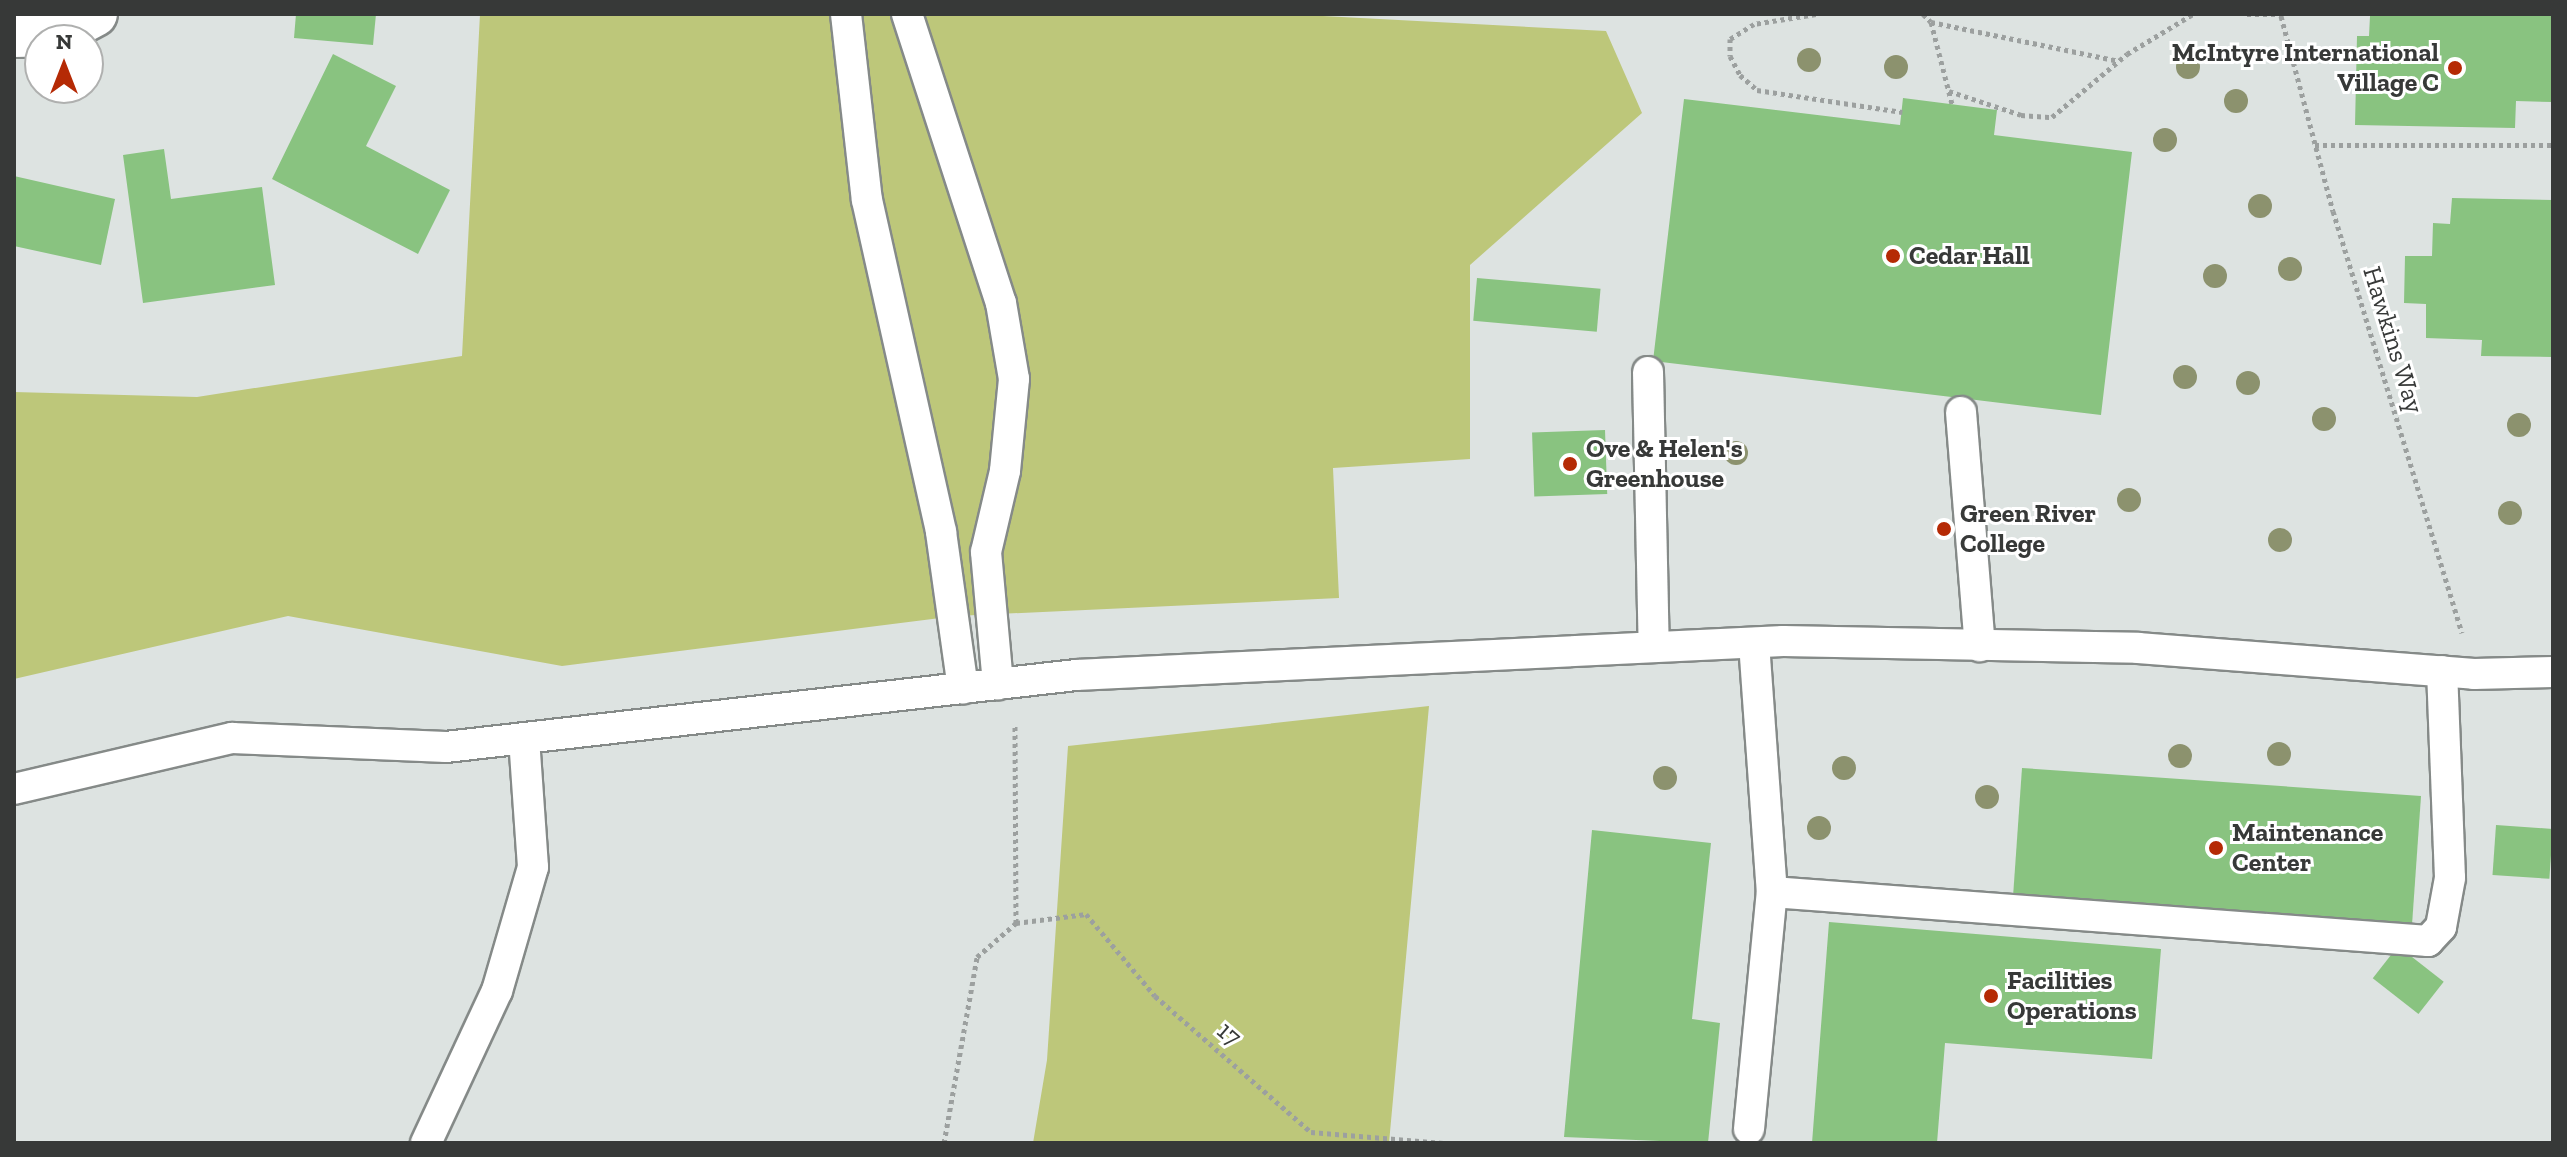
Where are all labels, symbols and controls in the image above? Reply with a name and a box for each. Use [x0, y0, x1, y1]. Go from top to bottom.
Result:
north arrow [24, 24, 104, 104]
text: N [56, 28, 72, 55]
place label: McIntyre International Village C [2172, 37, 2439, 98]
marker: McIntyre International Village C [2446, 59, 2464, 77]
place label: Cedar Hall [1909, 240, 2030, 272]
marker: Cedar Hall [1884, 247, 1902, 265]
street label: Hawkins Way [2356, 263, 2430, 417]
place label: Ove & Helen's Greenhouse [1586, 433, 1743, 494]
marker: Ove & Helen's Greenhouse [1561, 455, 1579, 473]
place label: Green River College [1960, 498, 2096, 560]
marker: Green River College [1935, 520, 1953, 538]
place label: Maintenance Center [2232, 817, 2383, 878]
marker: Maintenance Center [2207, 839, 2225, 857]
place label: Facilities Operations [2007, 965, 2137, 1026]
marker: Facilities Operations [1982, 987, 2000, 1005]
street label: 17 [1211, 1015, 1247, 1053]

